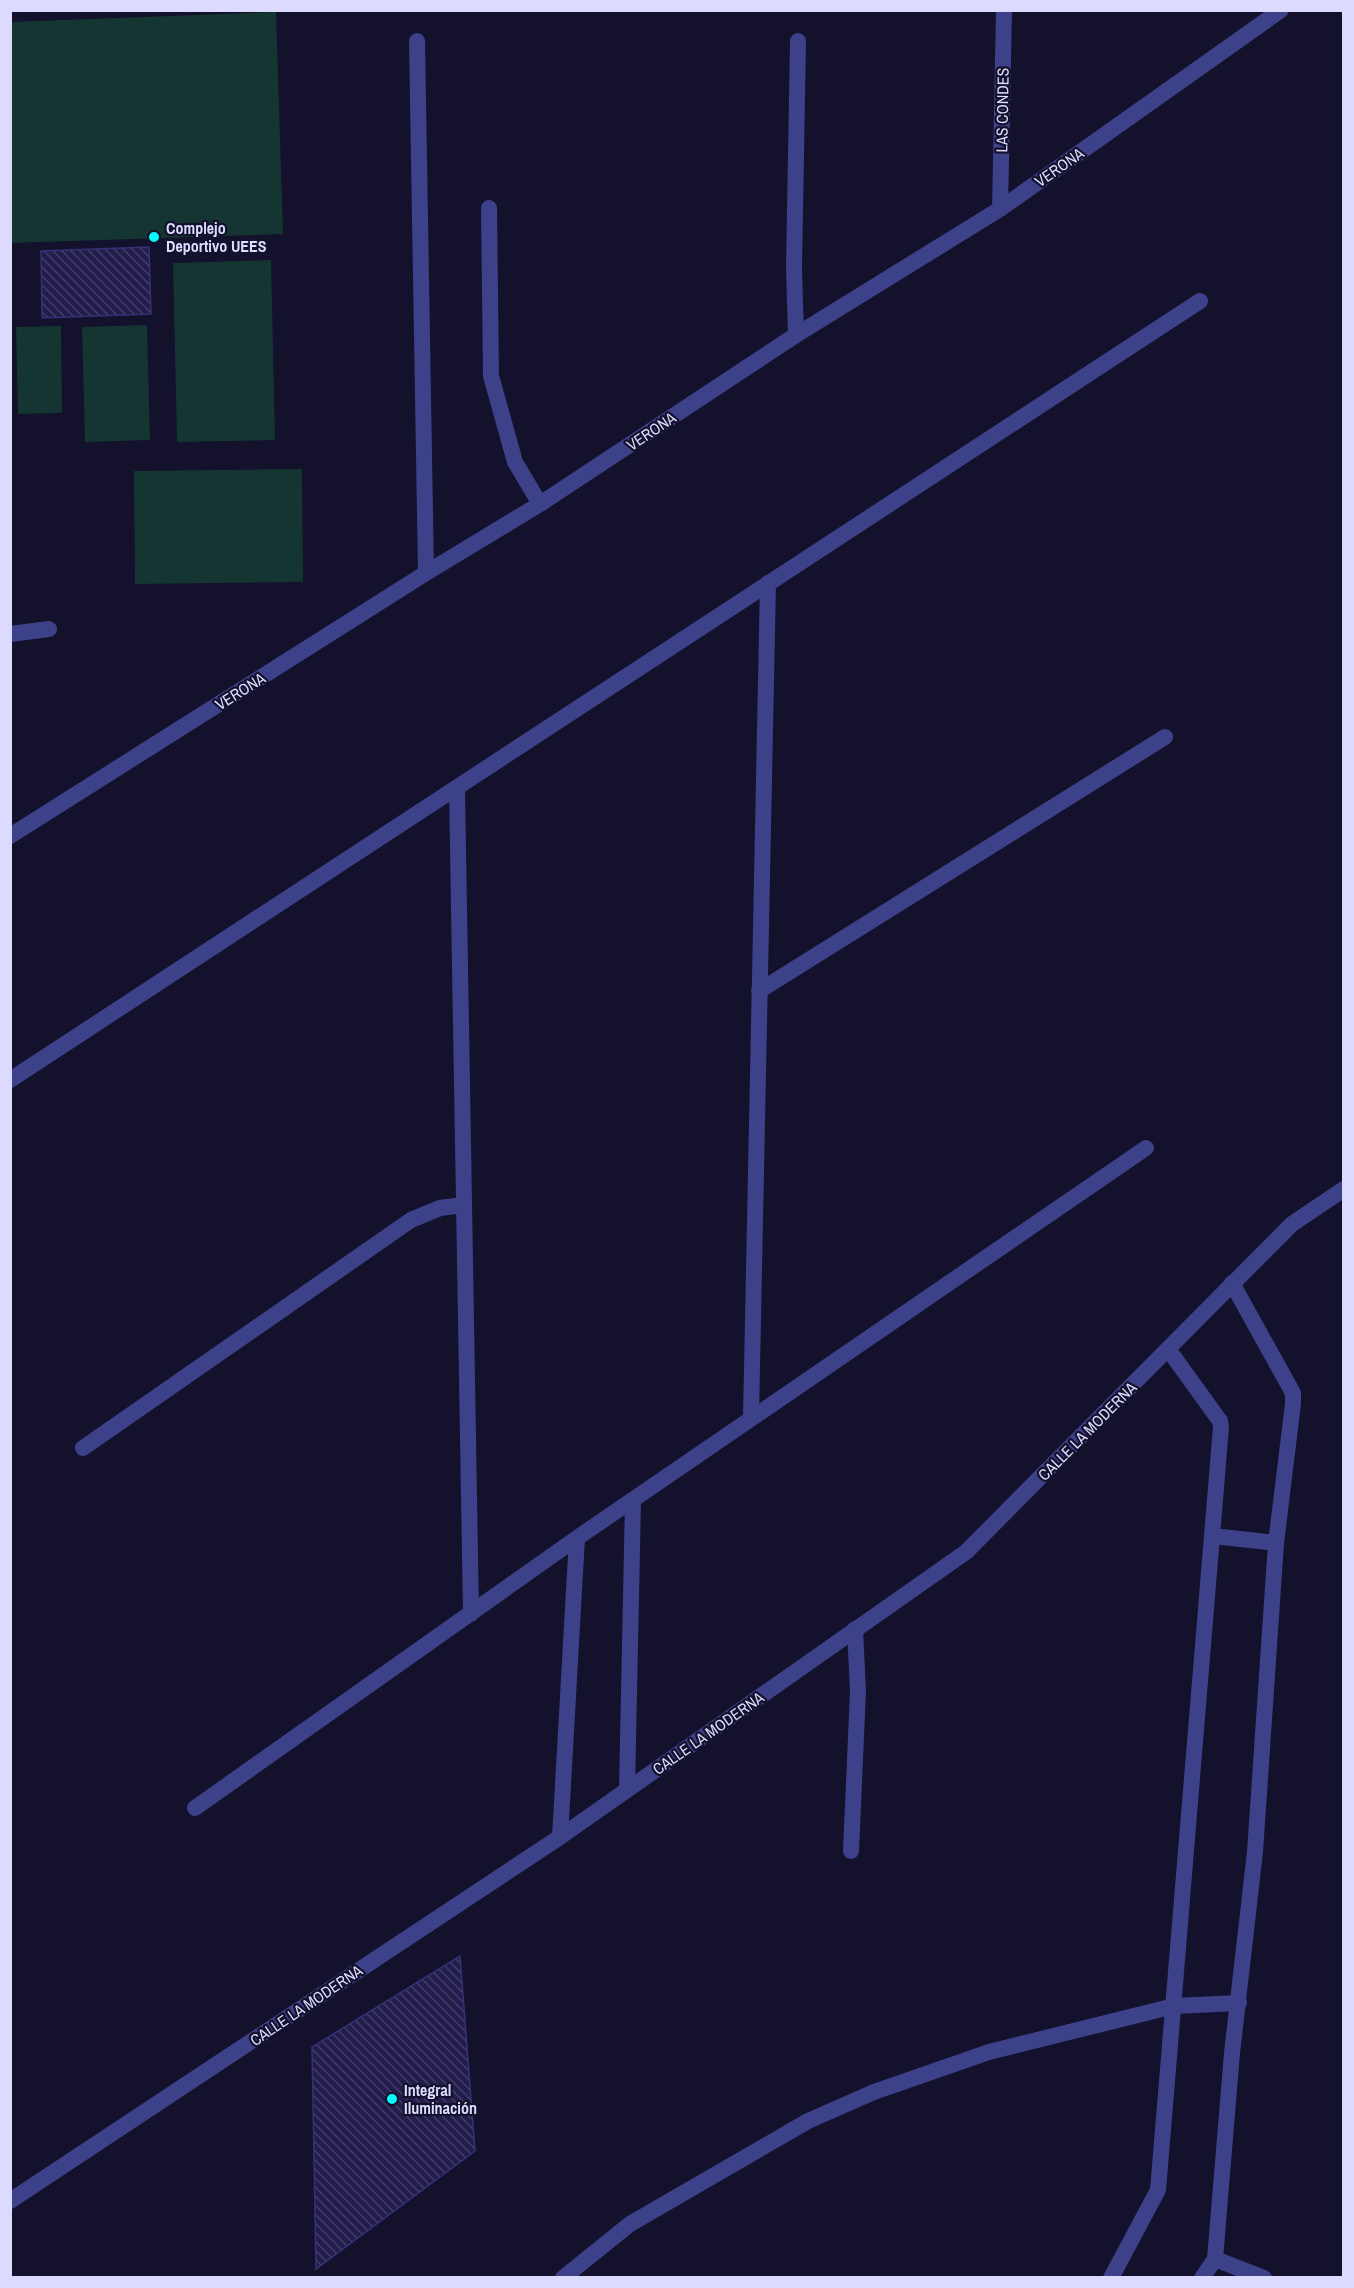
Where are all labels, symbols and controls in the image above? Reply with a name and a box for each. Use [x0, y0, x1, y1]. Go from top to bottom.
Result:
street label: LAS CONDES [990, 67, 1014, 152]
street label: VERONA [1030, 142, 1088, 192]
place label: Complejo Deportivo UEES [166, 217, 267, 257]
marker: Complejo Deportivo UEES [147, 230, 161, 244]
street label: VERONA [622, 406, 680, 456]
street label: VERONA [211, 667, 270, 715]
street label: CALLE LA MODERNA [1033, 1377, 1141, 1485]
street label: CALLE LA MODERNA [648, 1686, 768, 1780]
street label: CALLE LA MODERNA [245, 1959, 367, 2051]
place label: Integral Iluminación [404, 2079, 477, 2119]
marker: Integral Iluminación [385, 2092, 399, 2106]

